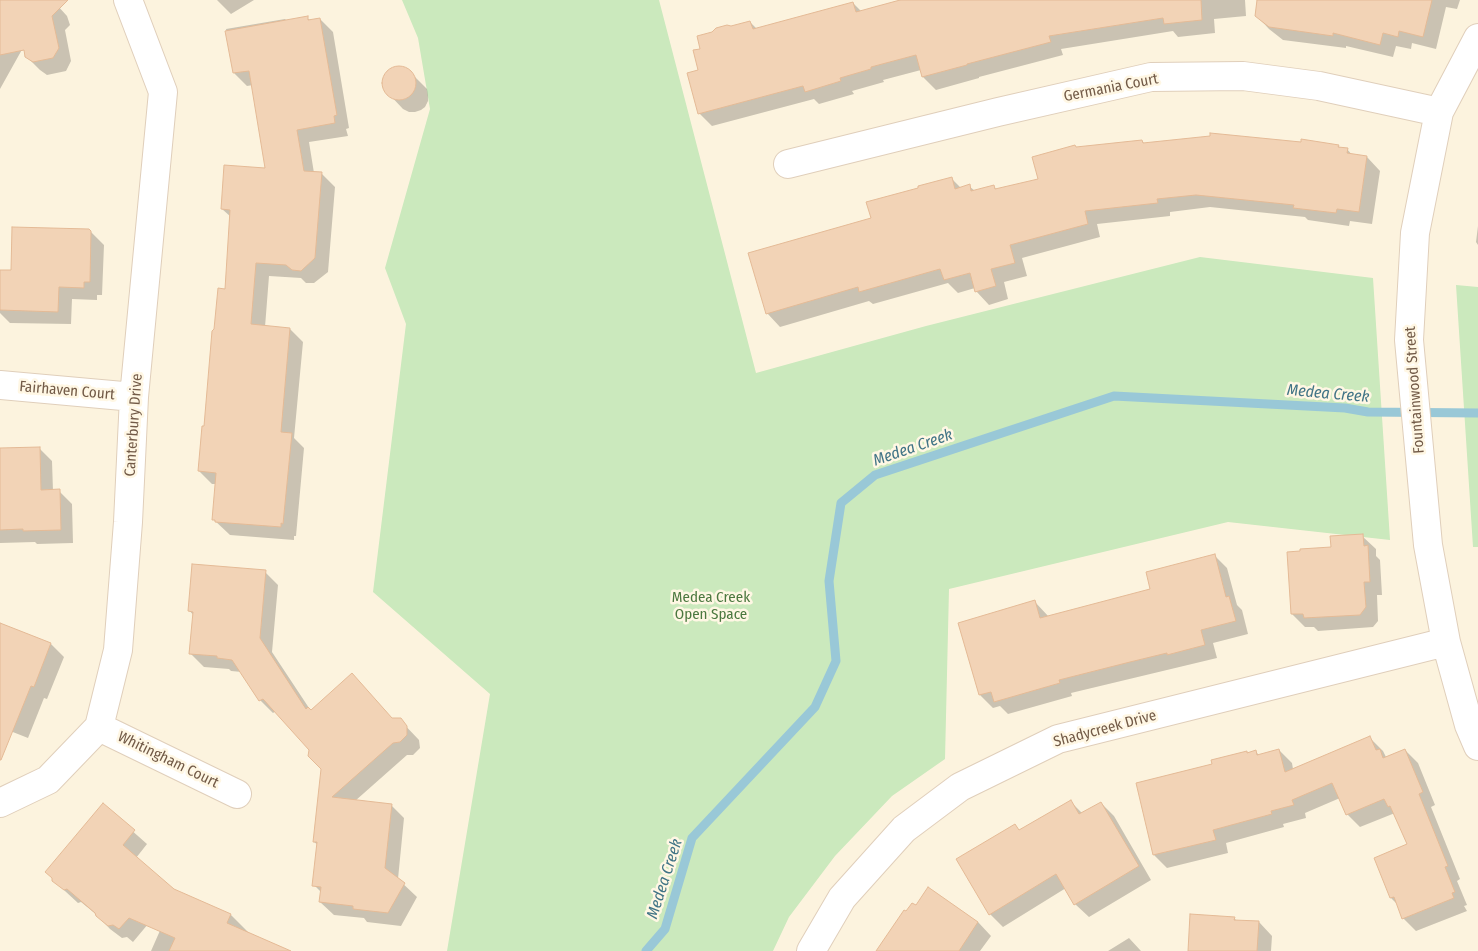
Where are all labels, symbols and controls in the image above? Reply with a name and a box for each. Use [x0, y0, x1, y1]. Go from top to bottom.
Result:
street label: Germania Court [1062, 70, 1160, 106]
street label: Fountainwood Street [1402, 326, 1428, 454]
street label: Canterbury Drive [121, 373, 147, 477]
street label: Fairhaven Court [19, 378, 115, 404]
water label: Medea Creek [1286, 381, 1370, 407]
water label: Medea Creek [871, 425, 955, 471]
park label: Medea Creek Open Space [672, 589, 750, 624]
street label: Shadycreek Drive [1052, 707, 1158, 751]
street label: Whitingham Court [115, 728, 221, 792]
water label: Medea Creek [643, 837, 687, 921]

